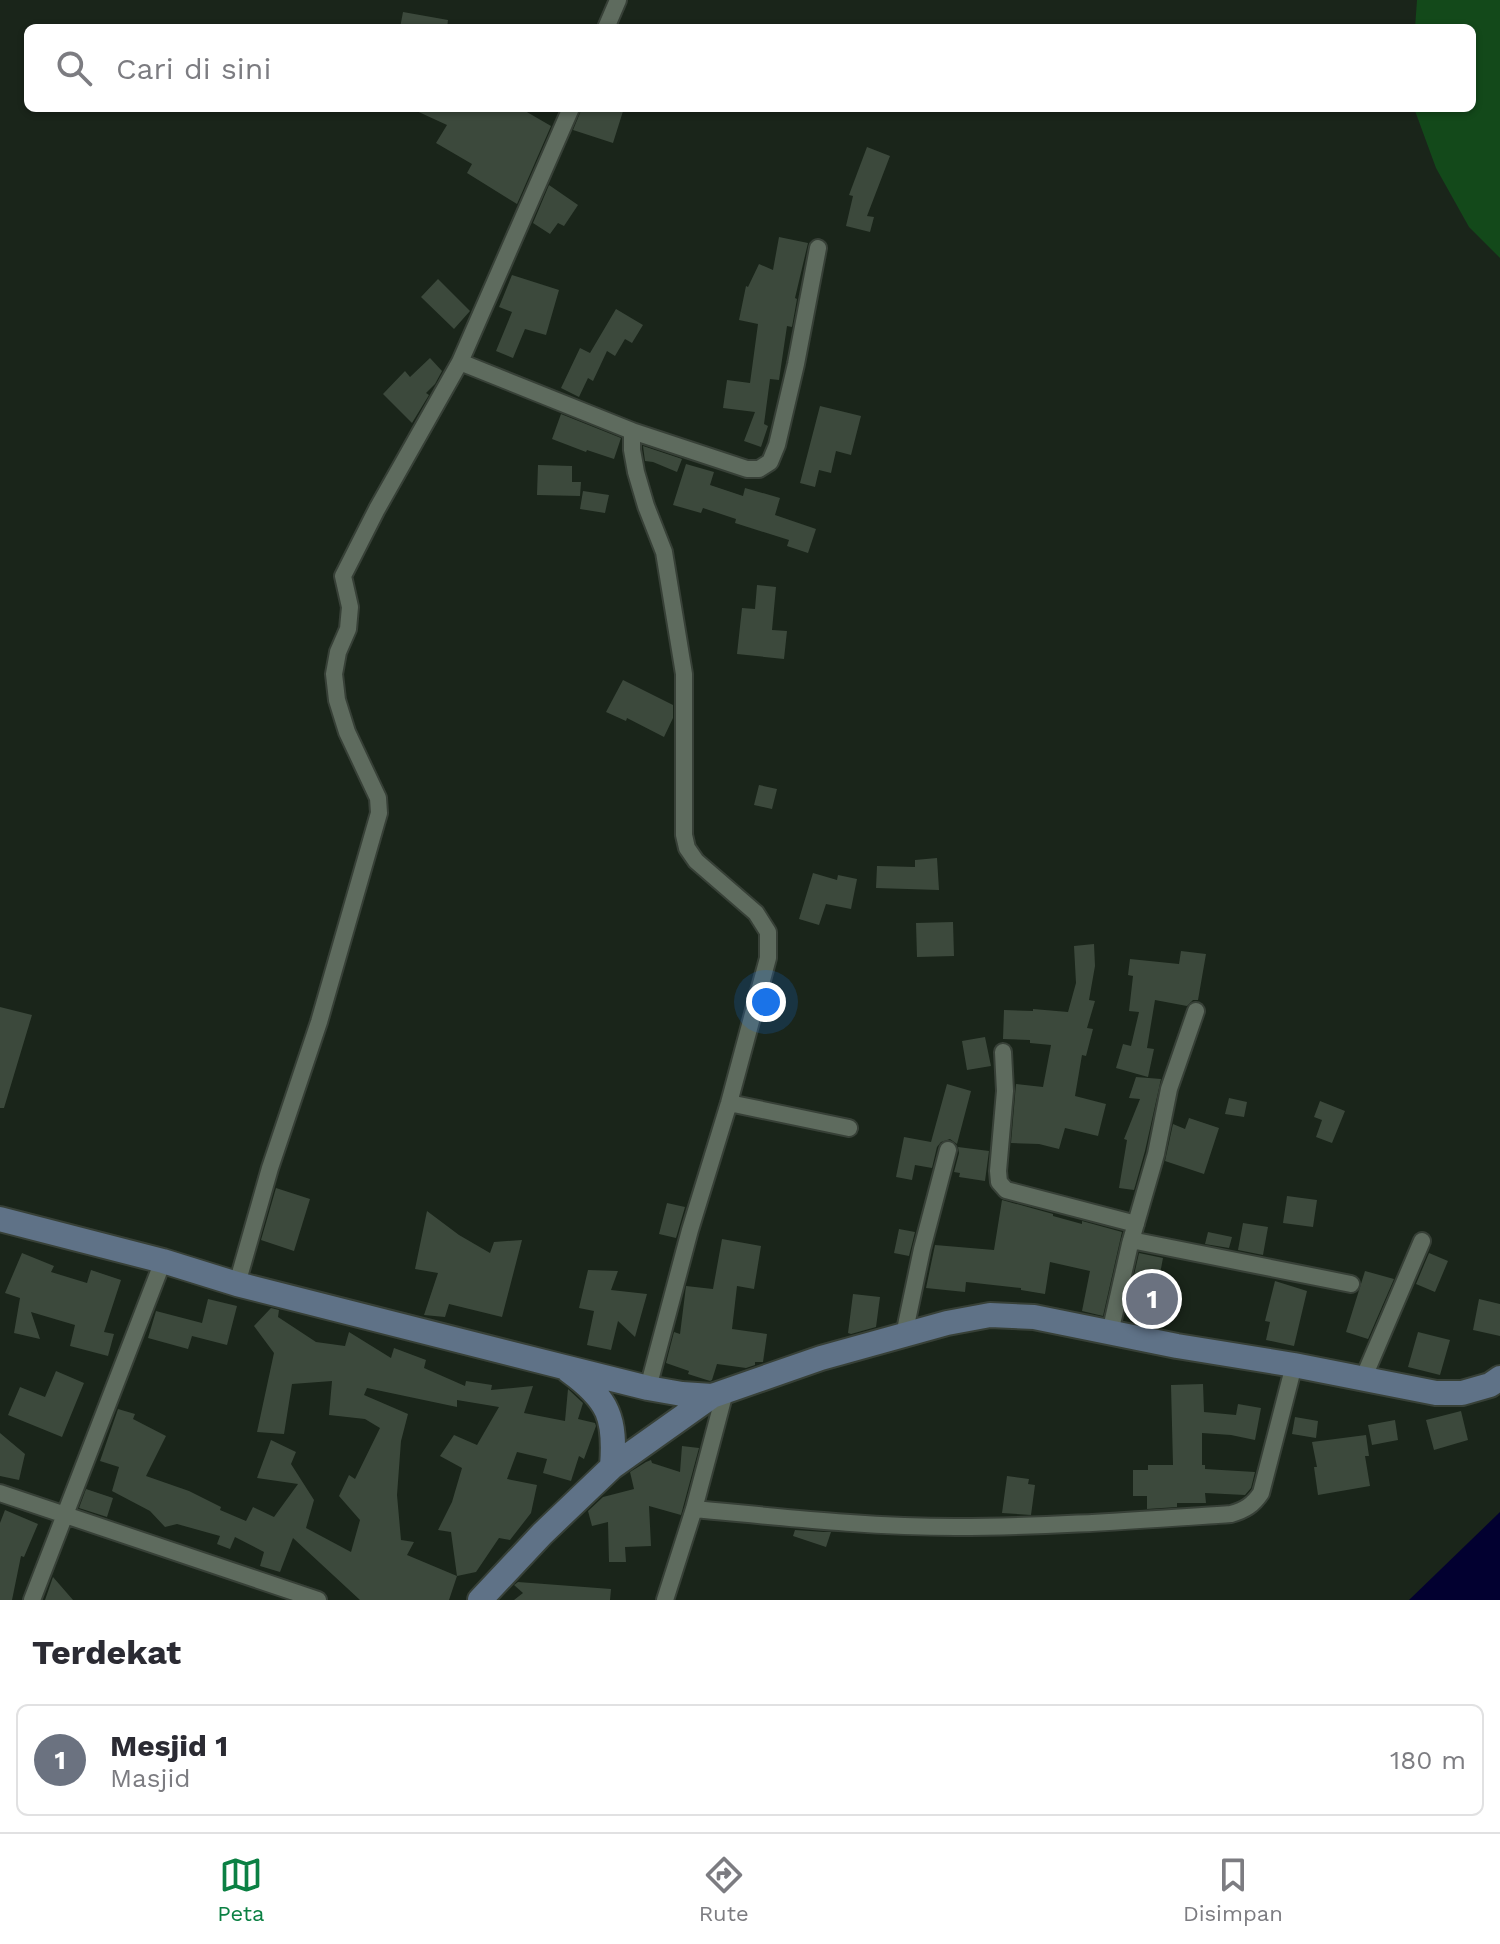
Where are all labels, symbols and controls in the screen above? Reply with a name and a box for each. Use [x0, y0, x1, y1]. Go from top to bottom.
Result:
search box [24, 24, 1476, 112]
icon: search [52, 46, 96, 90]
text: Cari di sini [116, 51, 271, 86]
your location [746, 982, 786, 1022]
pin: 1 [1126, 1269, 1178, 1329]
text: Terdekat [32, 1632, 181, 1672]
text: Mesjid 1 [110, 1728, 228, 1763]
text: 1 [54, 1745, 66, 1775]
text: 180 m [1390, 1745, 1466, 1775]
text: Masjid [110, 1763, 191, 1793]
tab: Peta [217, 1853, 264, 1926]
tab: Rute [699, 1853, 749, 1926]
tab: Disimpan [1183, 1853, 1283, 1926]

